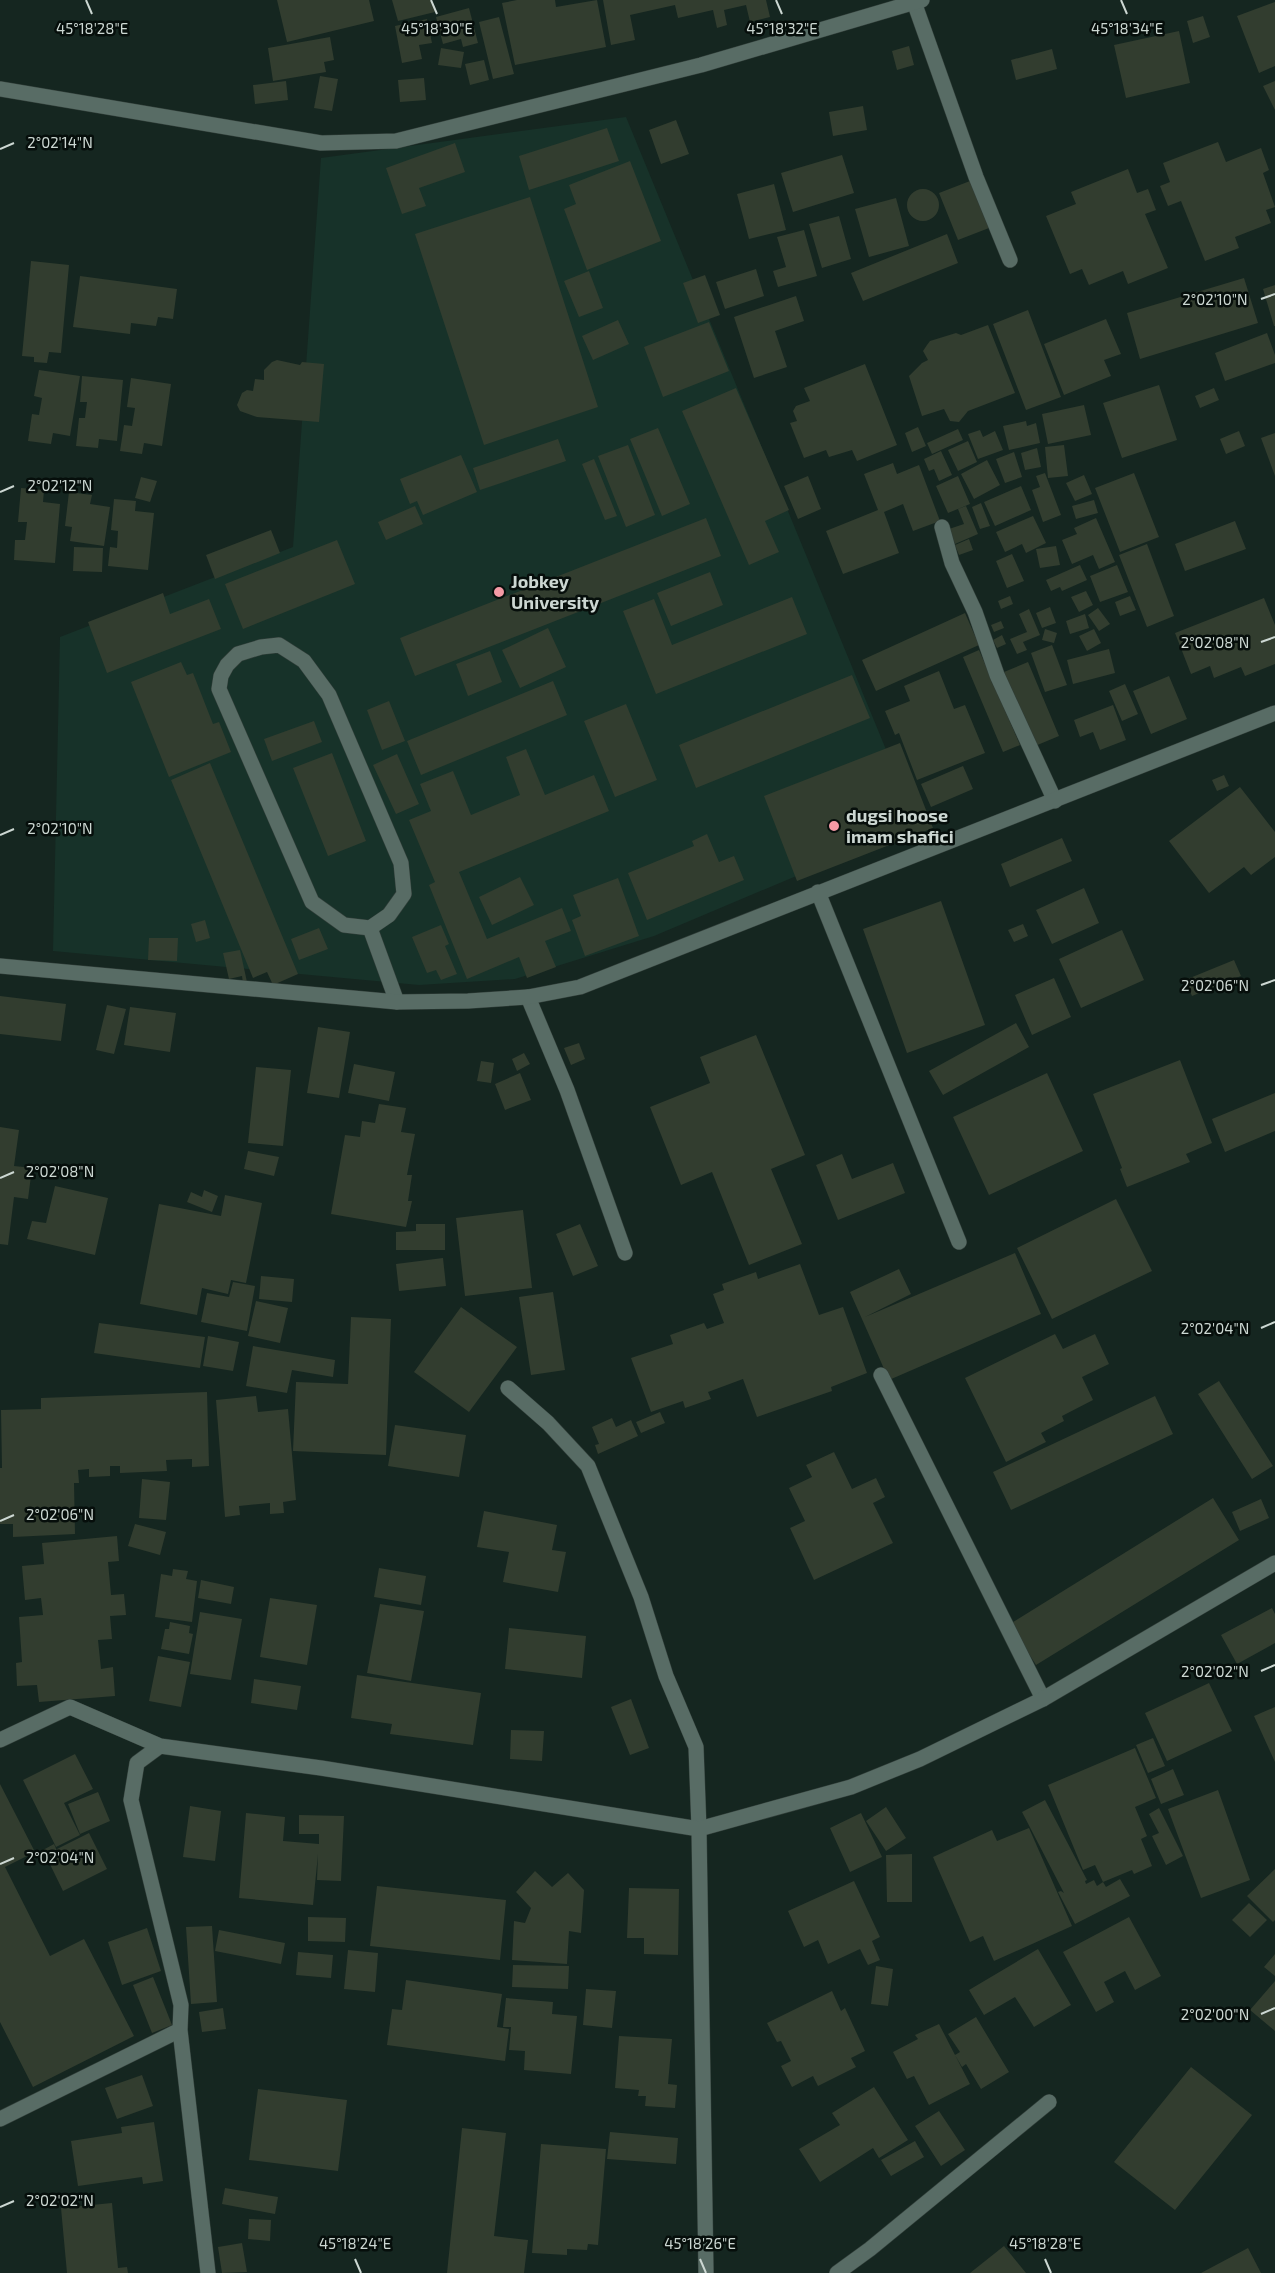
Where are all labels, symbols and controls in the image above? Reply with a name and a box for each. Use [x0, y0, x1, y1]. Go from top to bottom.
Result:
text: 45°18'28"E [56, 19, 128, 37]
text: 45°18'30"E [401, 19, 473, 37]
text: 45°18'32"E [746, 19, 818, 37]
text: 45°18'34"E [1091, 19, 1163, 37]
text: 2°02'14"N [27, 133, 93, 151]
text: 2°02'10"N [1182, 290, 1248, 308]
text: 2°02'12"N [28, 476, 92, 494]
place label: Jobkey University [511, 570, 600, 613]
marker: Jobkey University [492, 585, 506, 599]
text: 2°02'08"N [1181, 633, 1249, 651]
place label: dugsi hoose imam shafici [846, 804, 954, 847]
text: 2°02'10"N [27, 819, 93, 837]
marker: dugsi hoose imam shafici [827, 819, 841, 833]
text: 2°02'06"N [1181, 976, 1249, 994]
text: 2°02'08"N [26, 1162, 94, 1180]
text: 2°02'04"N [1181, 1319, 1249, 1337]
text: 2°02'06"N [26, 1505, 94, 1523]
text: 2°02'02"N [1181, 1662, 1249, 1680]
text: 2°02'04"N [26, 1848, 94, 1866]
text: 2°02'00"N [1181, 2005, 1249, 2023]
text: 2°02'02"N [26, 2191, 94, 2209]
text: 45°18'24"E [319, 2234, 391, 2252]
text: 45°18'26"E [664, 2234, 736, 2252]
text: 45°18'28"E [1009, 2234, 1081, 2252]

